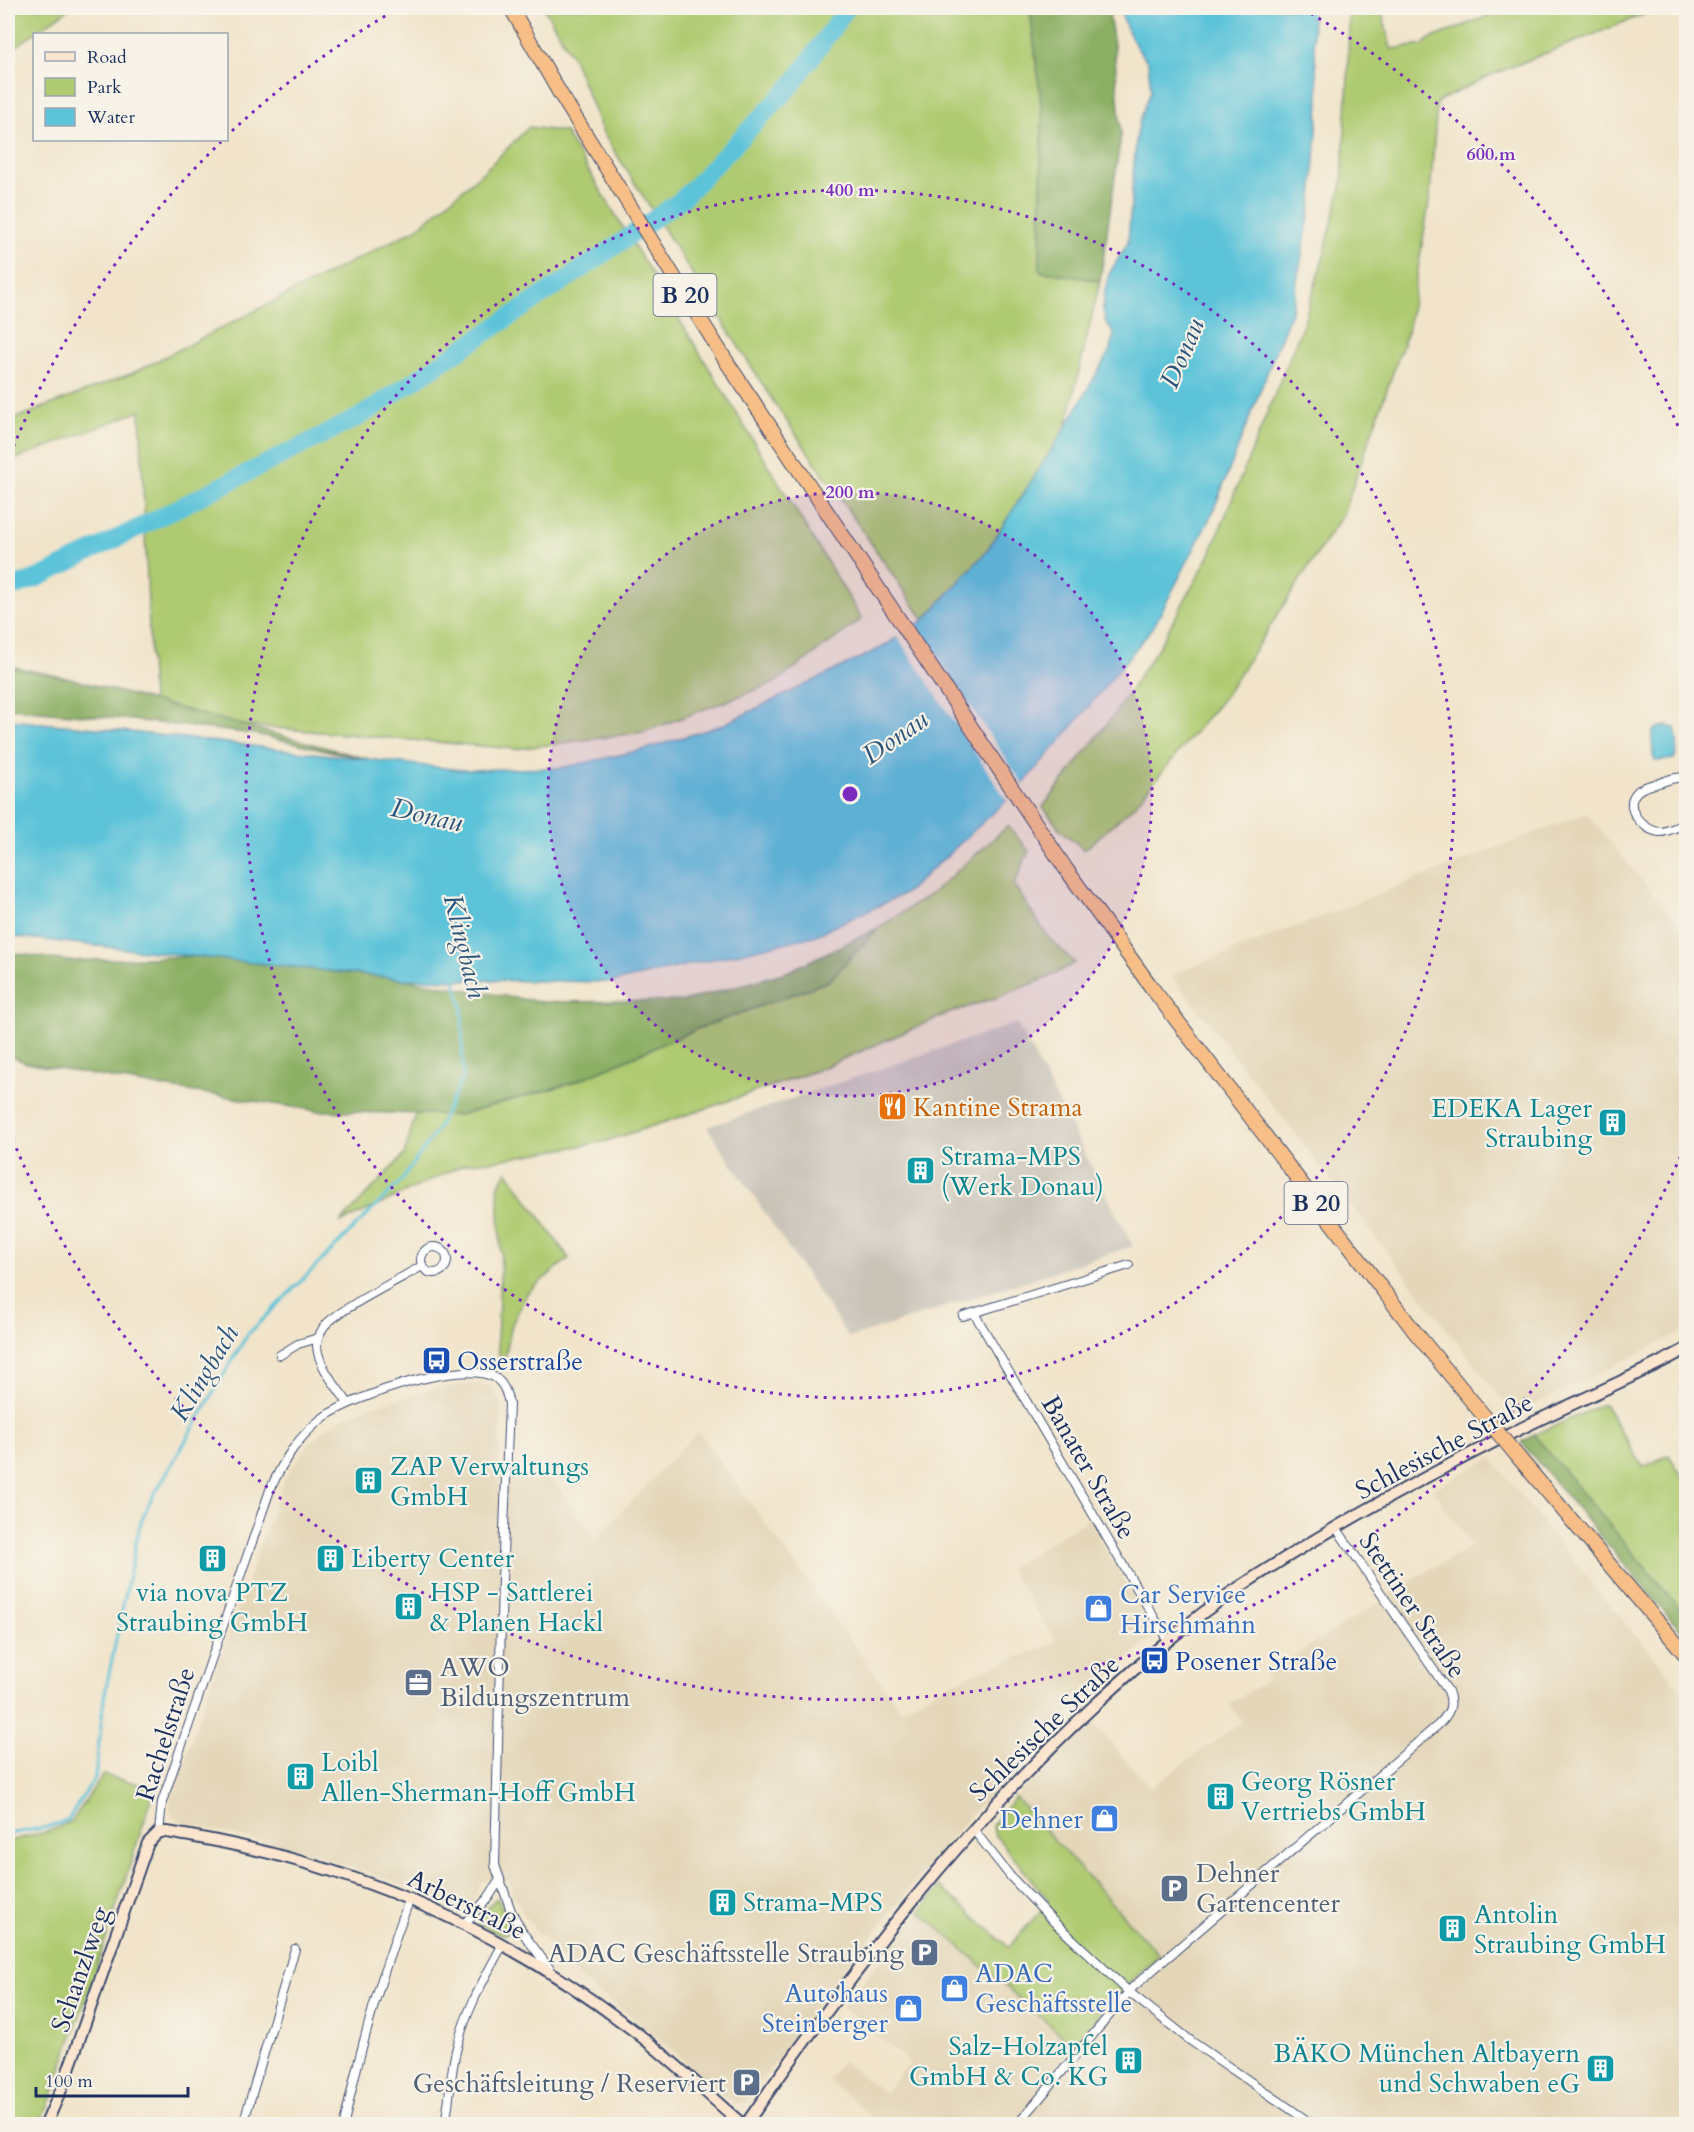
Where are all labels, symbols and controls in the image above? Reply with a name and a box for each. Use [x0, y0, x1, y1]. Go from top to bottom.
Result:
legend [33, 33, 228, 141]
text: Road [87, 45, 127, 70]
text: Park [87, 75, 122, 100]
text: Water [86, 105, 136, 130]
text: 600 m [1466, 142, 1516, 167]
text: 400 m [825, 178, 875, 203]
road number: B 20 [654, 274, 716, 316]
water label: Donau [1151, 312, 1214, 394]
text: 200 m [825, 480, 875, 505]
water label: Donau [855, 701, 936, 774]
centre of rings [840, 784, 860, 804]
water label: Donau [387, 789, 467, 842]
water label: Klingbach [434, 890, 495, 1002]
place label: Kantine Strama [913, 1090, 1083, 1125]
restaurant icon: Kantine Strama [876, 1091, 908, 1123]
place label: EDEKA Lager Straubing [1431, 1091, 1593, 1156]
building icon: EDEKA Lager Straubing [1597, 1107, 1629, 1139]
place label: Strama-MPS (Werk Donau) [941, 1139, 1104, 1204]
building icon: Strama-MPS (Werk Donau) [904, 1155, 936, 1187]
road number: B 20 [1284, 1182, 1348, 1224]
water label: Klingbach [161, 1318, 248, 1428]
place label: Osserstraße [457, 1344, 583, 1379]
bus stop icon: Osserstraße [420, 1345, 452, 1377]
street label: Schlesische Straße [1349, 1385, 1539, 1508]
street label: Banater Straße [1033, 1389, 1144, 1546]
place label: ZAP Verwaltungs GmbH [390, 1449, 589, 1514]
building icon: ZAP Verwaltungs GmbH [353, 1465, 385, 1497]
street label: Stettiner Straße [1351, 1525, 1474, 1685]
place label: Liberty Center [351, 1541, 515, 1576]
building icon: via nova PTZ Straubing GmbH [196, 1542, 228, 1574]
building icon: Liberty Center [314, 1542, 346, 1574]
place label: via nova PTZ Straubing GmbH [116, 1575, 308, 1640]
place label: HSP - Sattlerei & Planen Hackl [430, 1575, 604, 1640]
place label: Car Service Hirschmann [1120, 1577, 1256, 1642]
building icon: HSP - Sattlerei & Planen Hackl [393, 1591, 425, 1623]
shop icon: Car Service Hirschmann [1083, 1593, 1115, 1625]
place label: Posener Straße [1175, 1644, 1337, 1679]
bus stop icon: Posener Straße [1138, 1645, 1170, 1677]
street label: Schlesische Straße [962, 1648, 1127, 1809]
place label: AWO Bildungszentrum [440, 1650, 630, 1715]
street label: Rachelstraße [127, 1663, 204, 1806]
office icon: AWO Bildungszentrum [403, 1666, 435, 1698]
place label: Loibl Allen-Sherman-Hoff GmbH [321, 1745, 636, 1810]
building icon: Loibl Allen-Sherman-Hoff GmbH [284, 1761, 316, 1793]
place label: Georg Rösner Vertriebs GmbH [1241, 1764, 1426, 1829]
building icon: Georg Rösner Vertriebs GmbH [1204, 1780, 1236, 1812]
place label: Dehner [1000, 1802, 1084, 1837]
shop icon: Dehner [1088, 1803, 1120, 1835]
place label: Dehner Gartencenter [1196, 1856, 1341, 1921]
street label: Arberstraße [402, 1861, 532, 1948]
parking icon: Dehner Gartencenter [1159, 1872, 1191, 1904]
place label: Strama-MPS [743, 1885, 883, 1920]
building icon: Strama-MPS [706, 1886, 738, 1918]
place label: Antolin Straubing GmbH [1474, 1897, 1666, 1962]
street label: Schanzlweg [43, 1901, 118, 2037]
building icon: Antolin Straubing GmbH [1437, 1913, 1469, 1945]
place label: ADAC Geschäftsstelle Straubing [548, 1936, 904, 1971]
parking icon: ADAC Geschäftsstelle Straubing [909, 1937, 941, 1969]
place label: ADAC Geschäftsstelle [975, 1956, 1132, 2021]
shop icon: ADAC Geschäftsstelle [938, 1972, 970, 2004]
place label: Autohaus Steinberger [762, 1976, 889, 2041]
shop icon: Autohaus Steinberger [893, 1992, 925, 2024]
place label: Salz-Holzapfel GmbH & Co. KG [909, 2029, 1108, 2094]
place label: BÄKO München Altbayern und Schwaben eG [1274, 2036, 1580, 2101]
building icon: Salz-Holzapfel GmbH & Co. KG [1113, 2045, 1145, 2077]
building icon: BÄKO München Altbayern und Schwaben eG [1585, 2052, 1617, 2084]
scale bar [36, 2060, 188, 2098]
place label: Geschäftsleitung / Reserviert [413, 2066, 726, 2101]
parking icon: Geschäftsleitung / Reserviert [731, 2067, 763, 2099]
text: 100 m [45, 2069, 93, 2094]

